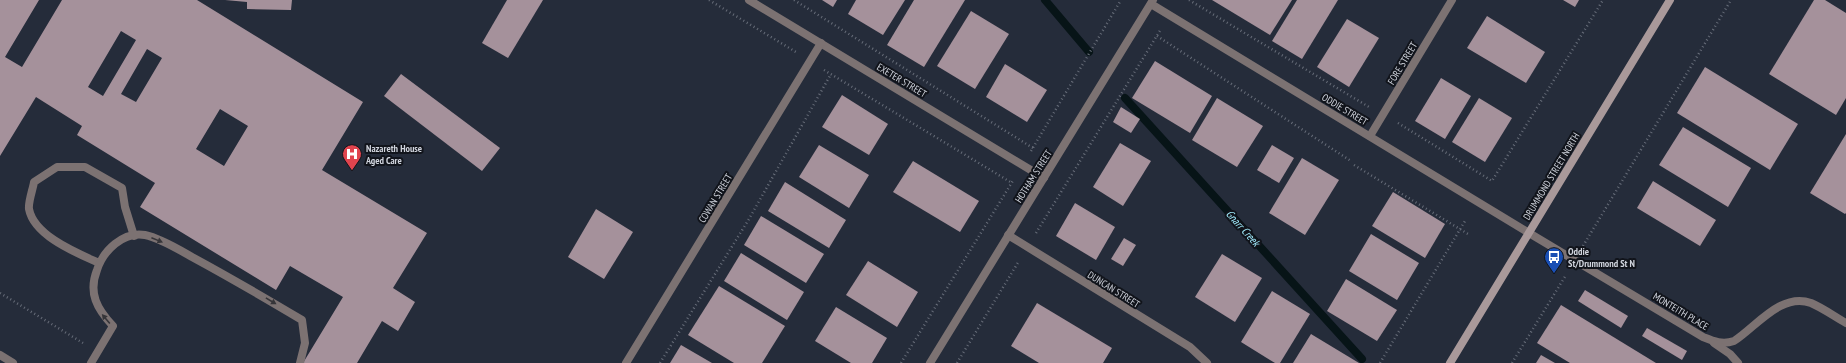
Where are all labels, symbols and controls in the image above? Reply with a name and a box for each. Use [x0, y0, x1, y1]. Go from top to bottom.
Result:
street label: FORE STREET [1385, 39, 1420, 87]
street label: EXETER STREET [874, 60, 929, 101]
street label: ODDIE STREET [1319, 91, 1371, 128]
street label: DRUMMOND STREET NORTH [1520, 130, 1583, 222]
place label: Nazareth House Aged Care [365, 142, 422, 167]
hospital icon: Nazareth House Aged Care [341, 143, 363, 171]
street label: HOTHAM STREET [1012, 147, 1055, 205]
street label: COWAN STREET [696, 171, 735, 225]
water label: Gnarr Creek [1223, 207, 1264, 250]
one-way arrow [151, 237, 162, 243]
place label: Oddie St/Drummond St N [1568, 245, 1635, 270]
bus stop icon: Oddie St/Drummond St N [1543, 246, 1565, 274]
street label: DUNCAN STREET [1085, 268, 1143, 311]
street label: MONTEITH PLACE [1651, 290, 1711, 333]
one-way arrow [265, 298, 277, 305]
one-way arrow [102, 313, 111, 324]

